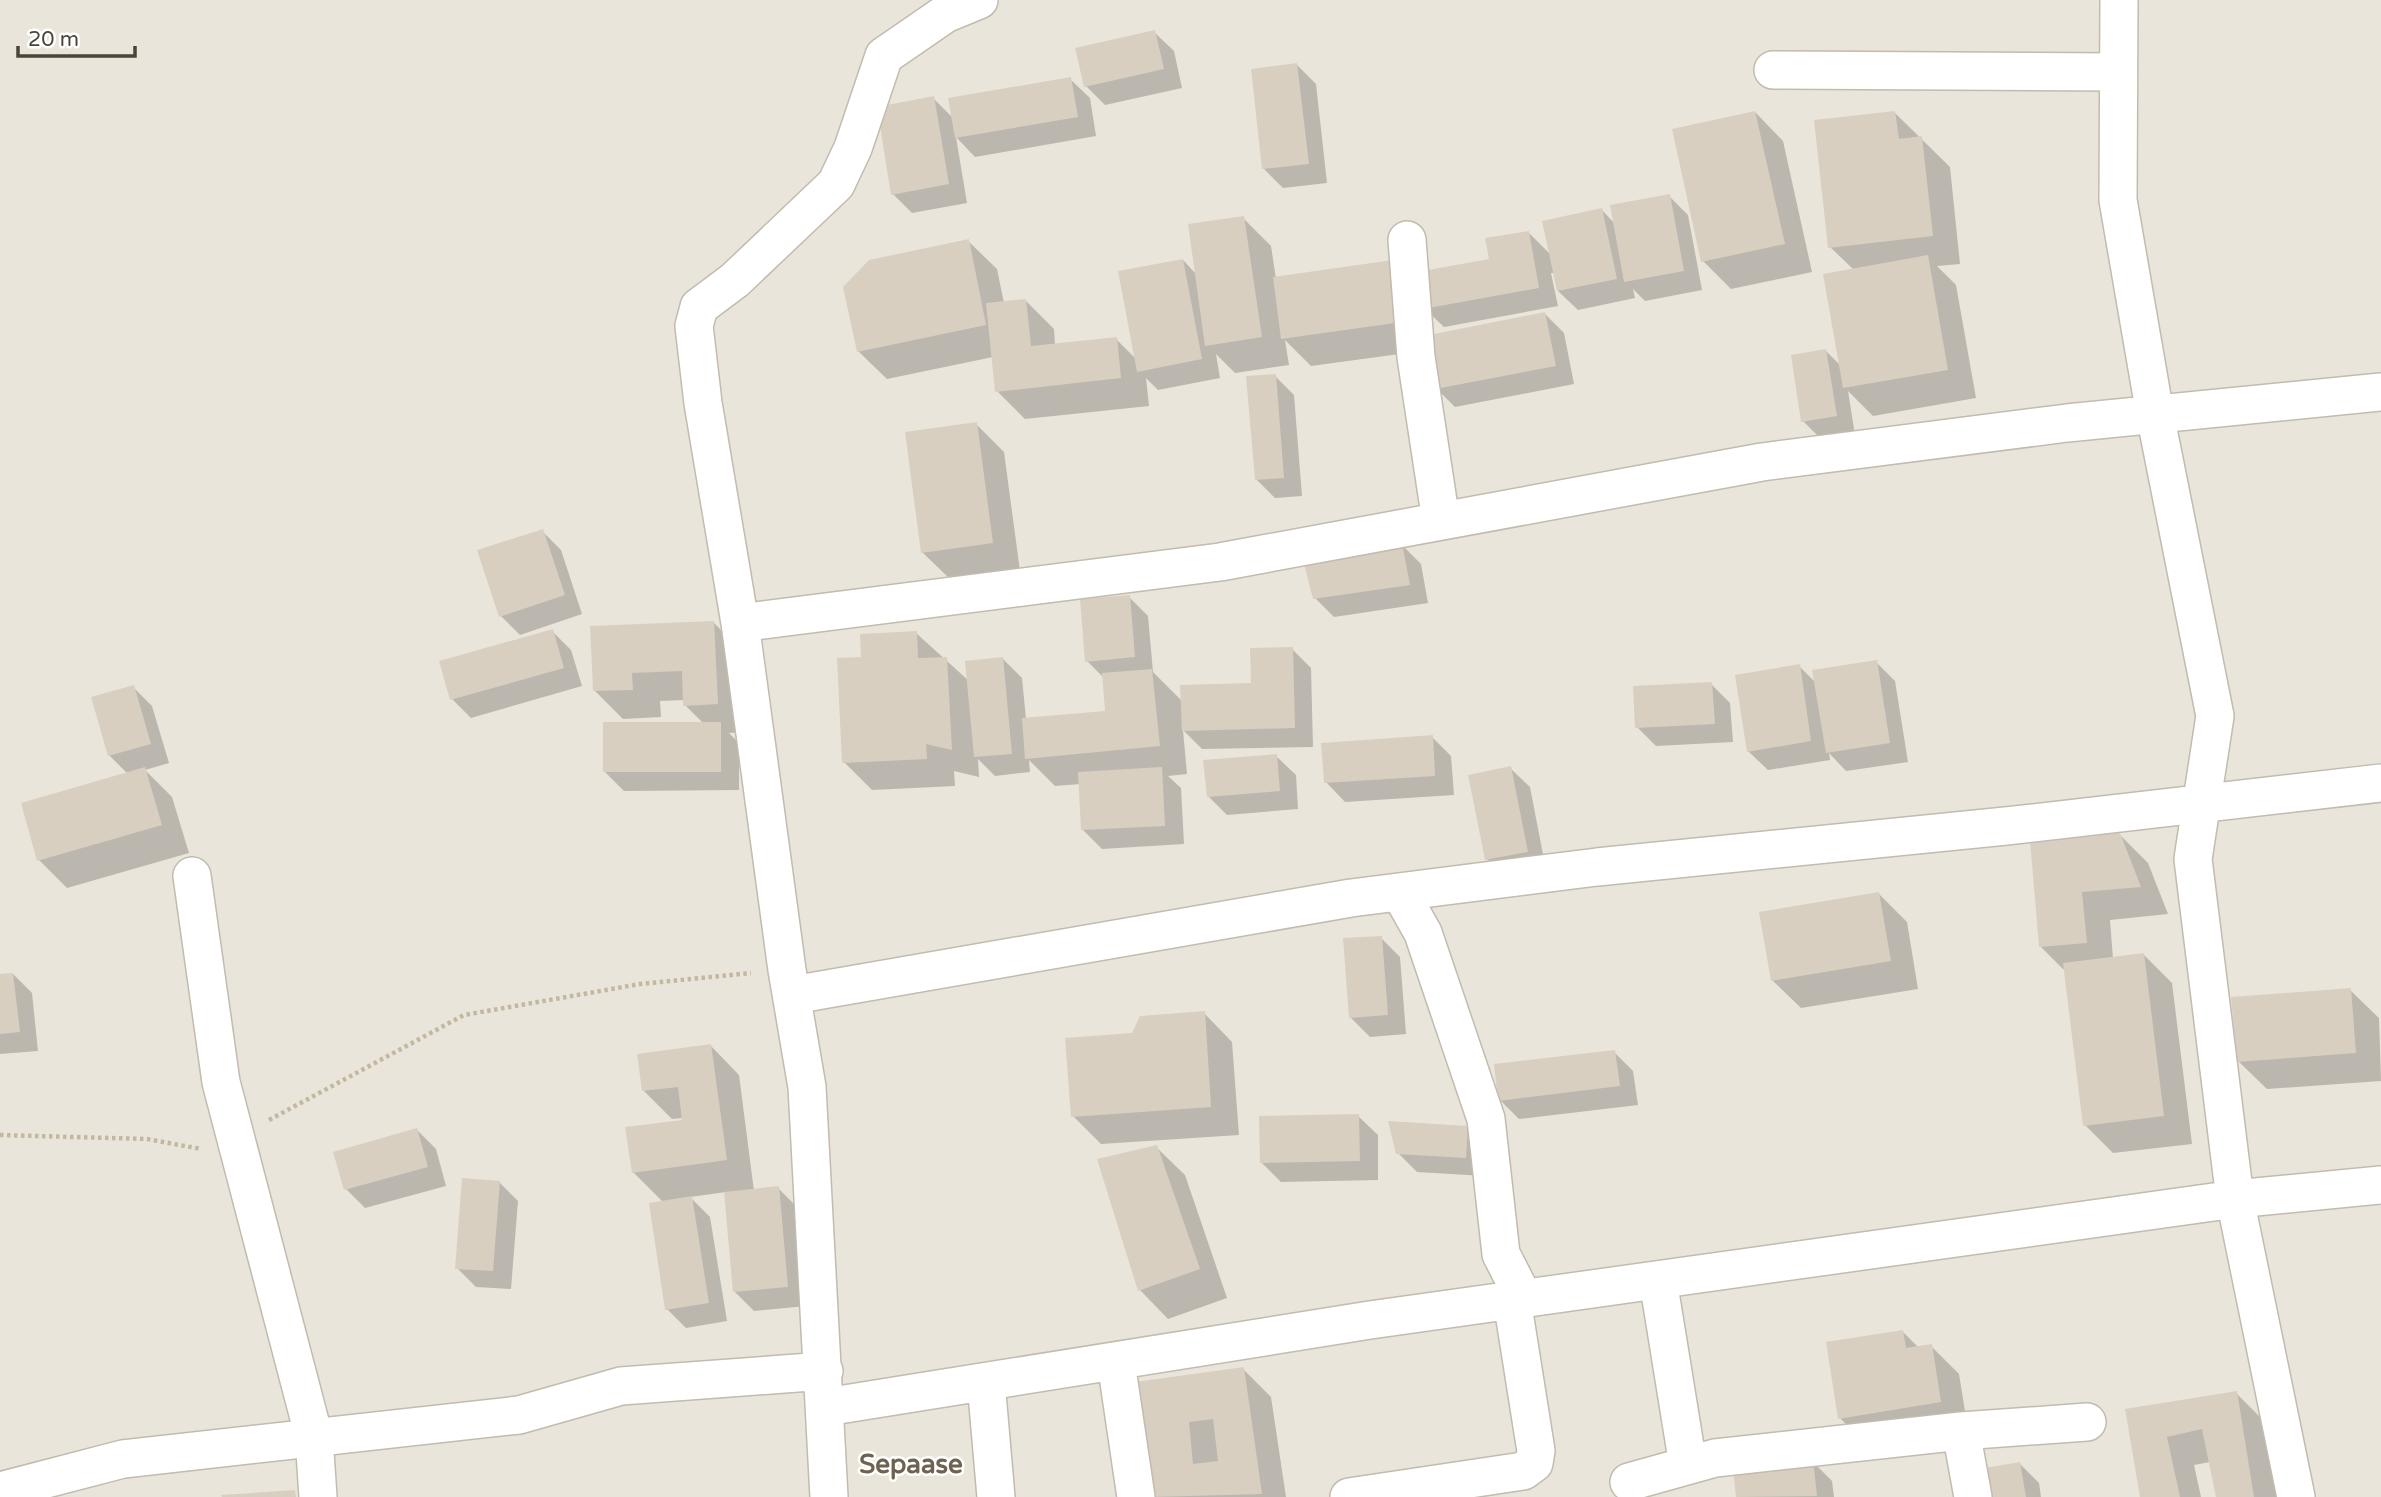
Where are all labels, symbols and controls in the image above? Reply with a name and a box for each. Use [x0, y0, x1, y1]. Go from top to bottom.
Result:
scale bar [18, 14, 135, 58]
text: 20 m [28, 27, 79, 52]
district label: Sepaase [859, 1449, 963, 1480]

